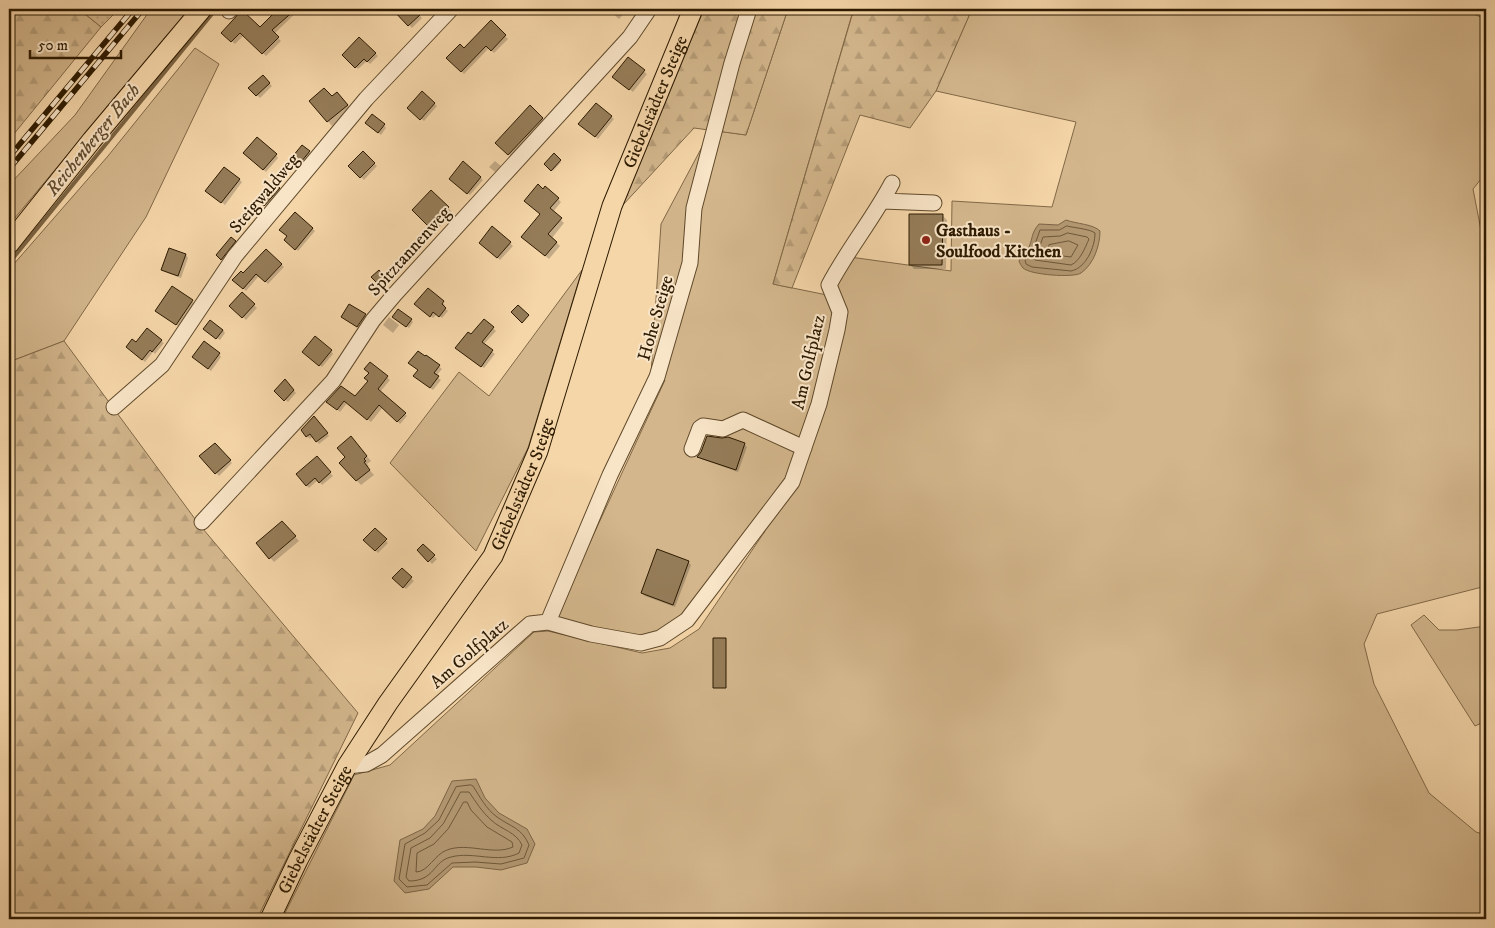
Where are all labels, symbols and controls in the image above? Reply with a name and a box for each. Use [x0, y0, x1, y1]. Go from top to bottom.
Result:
scale bar [30, 28, 121, 60]
street label: Giebelstädter Steige [619, 32, 693, 172]
text: 50 m [38, 36, 68, 55]
water label: Reichenberger Bach [40, 79, 146, 201]
street label: Steigwaldweg [225, 149, 305, 238]
street label: Spitztannenweg [364, 202, 456, 301]
place label: Gasthaus - Soulfood Kitchen [936, 220, 1062, 263]
marker: Gasthaus - Soulfood Kitchen [920, 234, 932, 246]
street label: Hohe Steige [633, 273, 679, 363]
street label: Am Golfplatz [787, 312, 831, 412]
street label: Giebelstädter Steige [487, 415, 559, 554]
street label: Am Golfplatz [426, 614, 514, 694]
street label: Giebelstädter Steige [273, 762, 357, 898]

